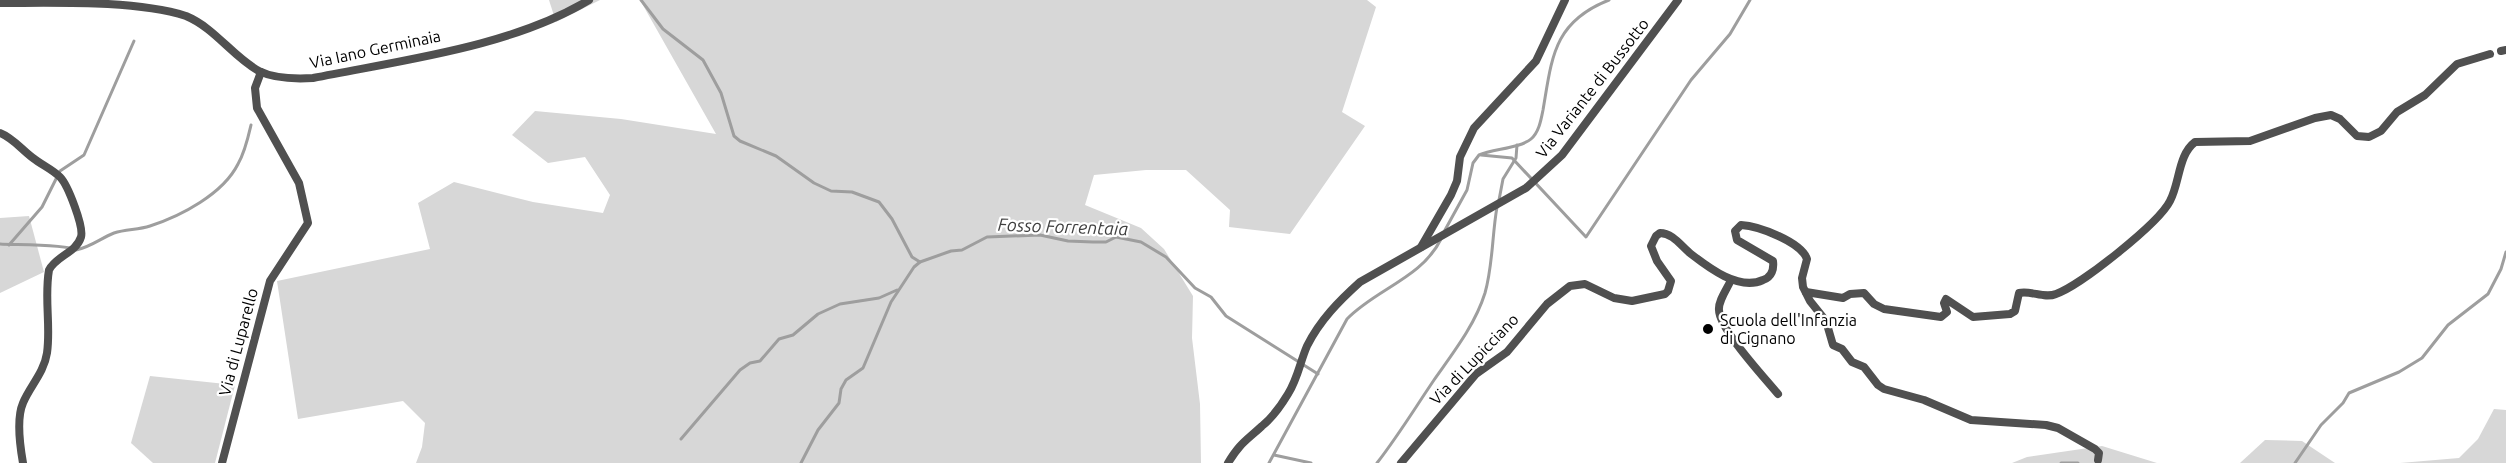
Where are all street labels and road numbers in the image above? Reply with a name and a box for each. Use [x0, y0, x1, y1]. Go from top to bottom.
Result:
street label: Via Variante di Bussotto [1532, 15, 1652, 161]
street label: Via Iano Germinaia [308, 26, 442, 72]
street label: Via di Luparello [215, 286, 261, 398]
street label: Via di Lupicciano [1426, 310, 1522, 408]

